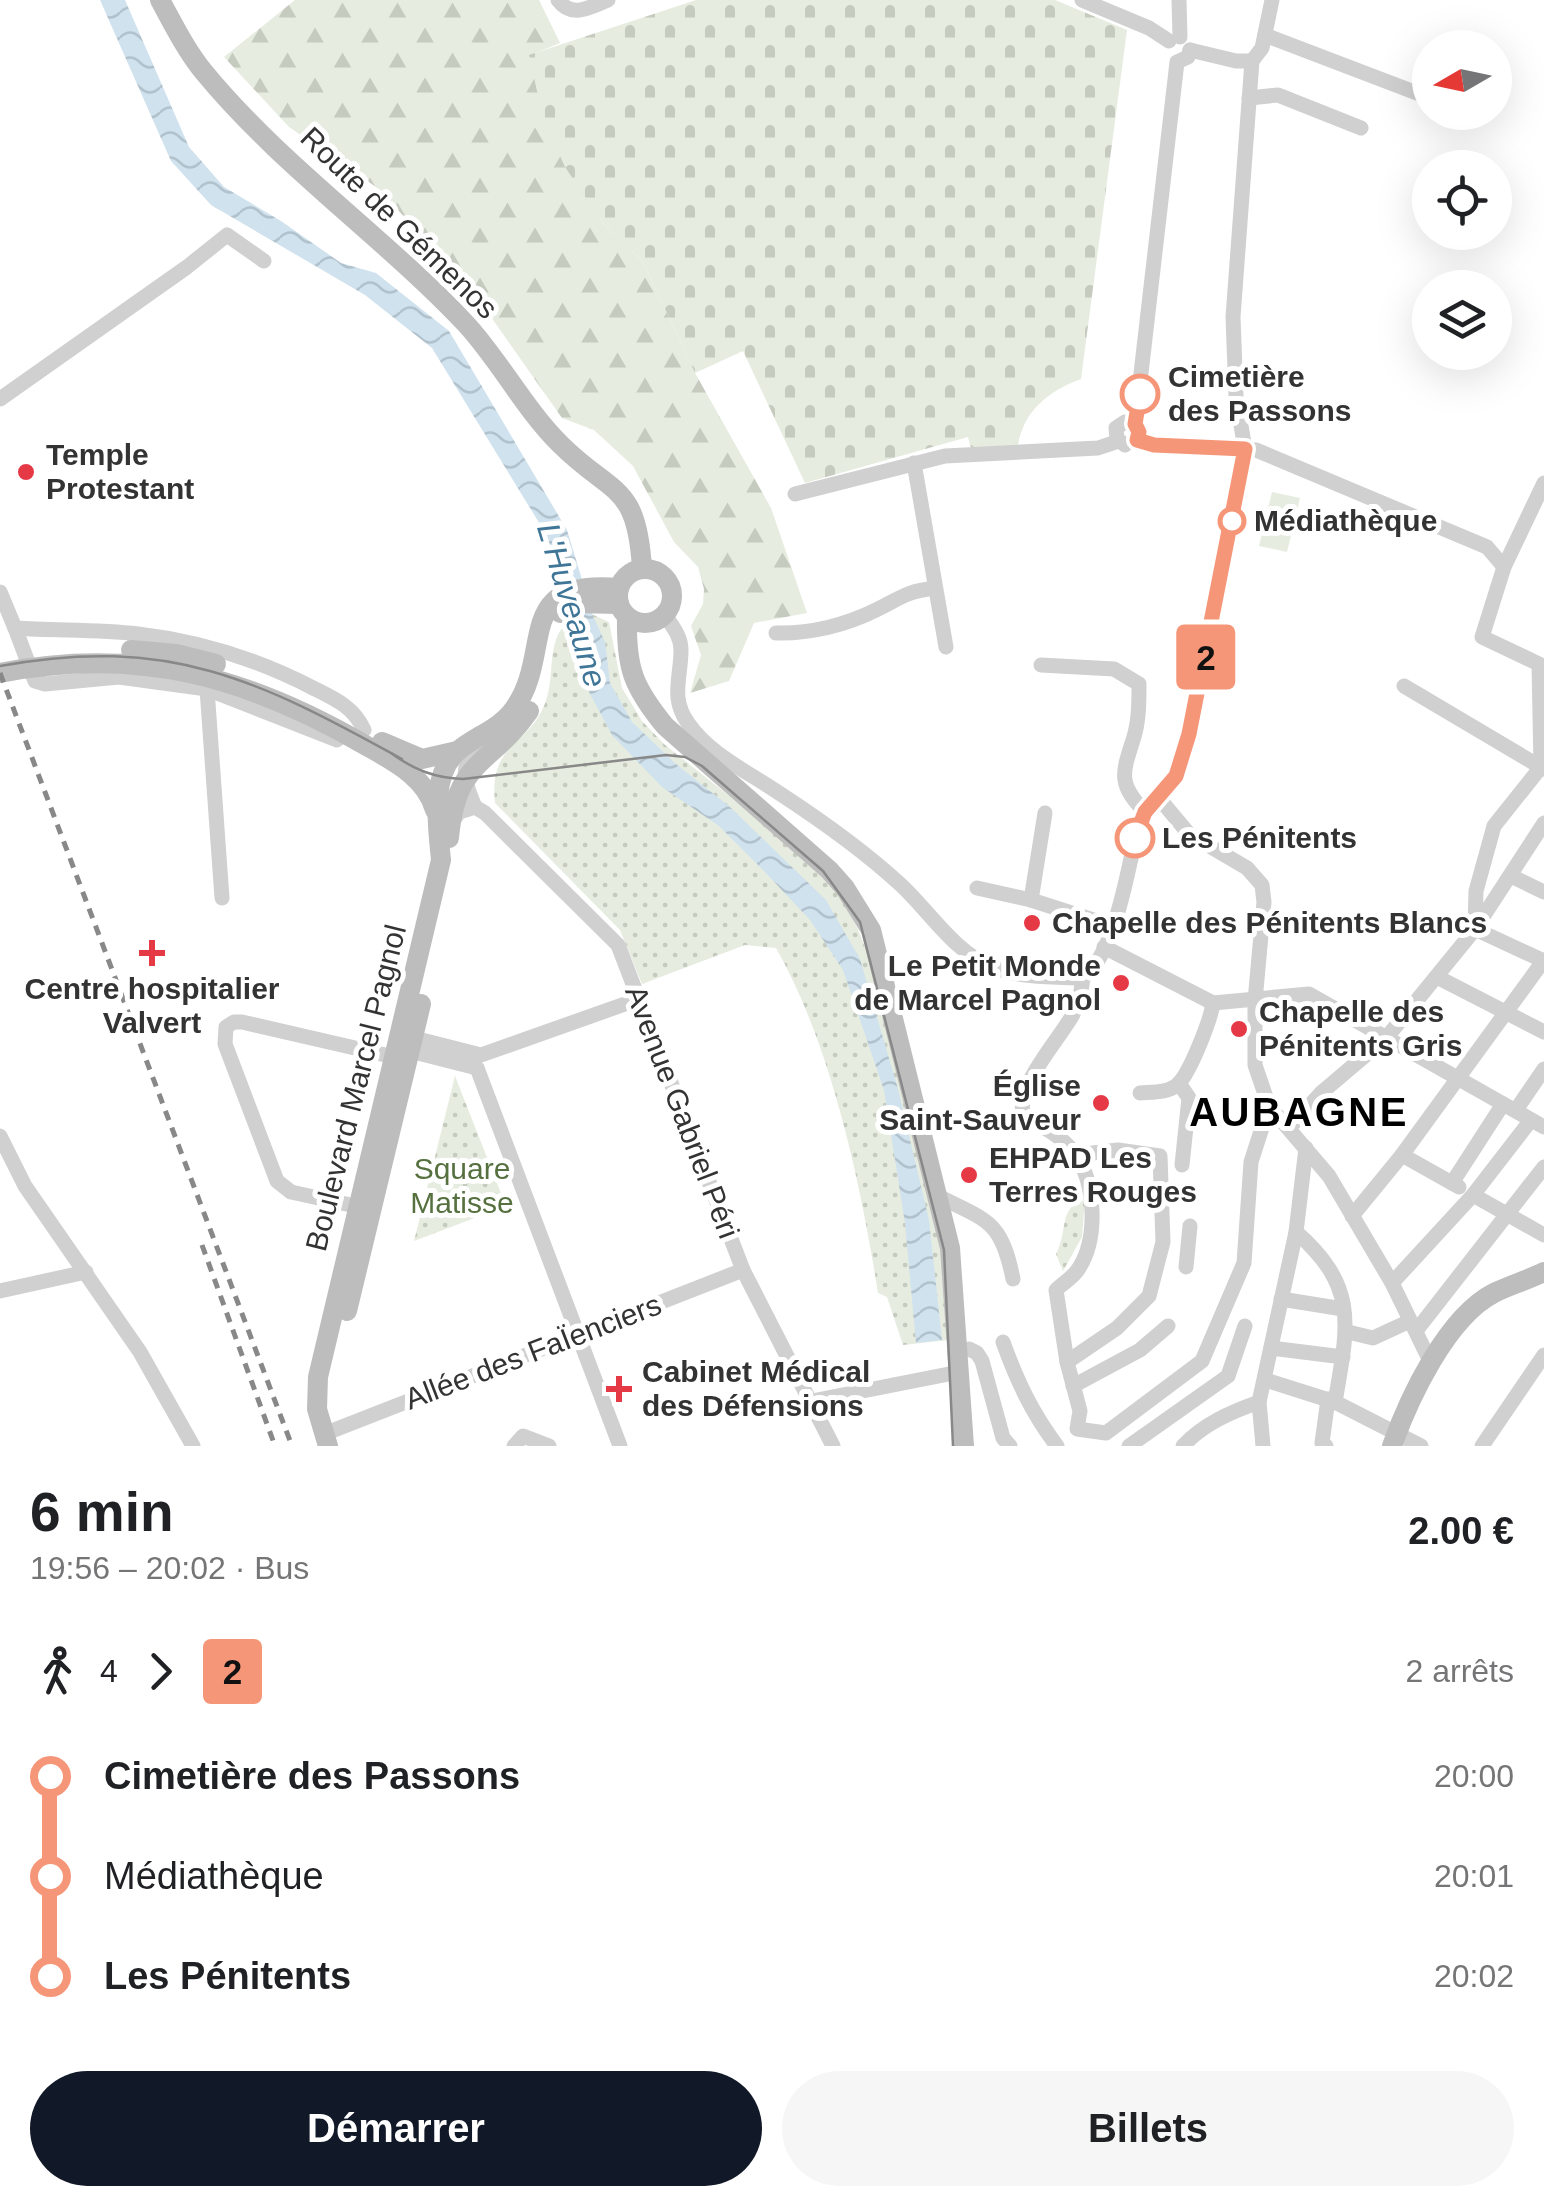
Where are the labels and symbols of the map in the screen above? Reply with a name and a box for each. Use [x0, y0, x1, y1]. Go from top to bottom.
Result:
north arrow [1412, 30, 1512, 130]
street label: Route de Gémenos [294, 120, 504, 325]
place label: Cimetière des Passons [1168, 360, 1351, 427]
marker: Cimetière des Passons [1121, 375, 1159, 413]
place label: Temple Protestant [46, 438, 194, 505]
marker: Temple Protestant [15, 461, 37, 483]
place label: Médiathèque [1254, 504, 1437, 537]
marker: Médiathèque [1219, 508, 1245, 534]
water label: L'Huveaune [530, 519, 614, 691]
line badge: 2 [1174, 624, 1238, 690]
marker: Les Pénitents [1116, 819, 1154, 857]
place label: Les Pénitents [1162, 821, 1357, 854]
place label: Chapelle des Pénitents Blancs [1052, 906, 1487, 939]
marker: Chapelle des Pénitents Blancs [1021, 912, 1043, 934]
street label: Boulevard Marcel Pagnol [299, 921, 412, 1254]
marker: Centre hospitalier Valvert [139, 940, 165, 966]
place label: Le Petit Monde de Marcel Pagnol [854, 949, 1101, 1016]
place label: Centre hospitalier Valvert [24, 972, 280, 1039]
marker: Le Petit Monde de Marcel Pagnol [1110, 972, 1132, 994]
street label: Avenue Gabriel Péri [619, 981, 746, 1243]
place label: Chapelle des Pénitents Gris [1259, 995, 1462, 1062]
marker: Chapelle des Pénitents Gris [1228, 1018, 1250, 1040]
place label: Église Saint-Sauveur [879, 1069, 1081, 1136]
district label: AUBAGNE [1189, 1090, 1409, 1134]
marker: Église Saint-Sauveur [1090, 1092, 1112, 1114]
place label: EHPAD Les Terres Rouges [989, 1141, 1197, 1208]
park label: Square Matisse [410, 1152, 514, 1219]
marker: EHPAD Les Terres Rouges [958, 1164, 980, 1186]
street label: Allée des FaÏenciers [400, 1287, 666, 1416]
place label: Cabinet Médical des Défensions [642, 1355, 870, 1422]
marker: Cabinet Médical des Défensions [606, 1376, 632, 1402]

